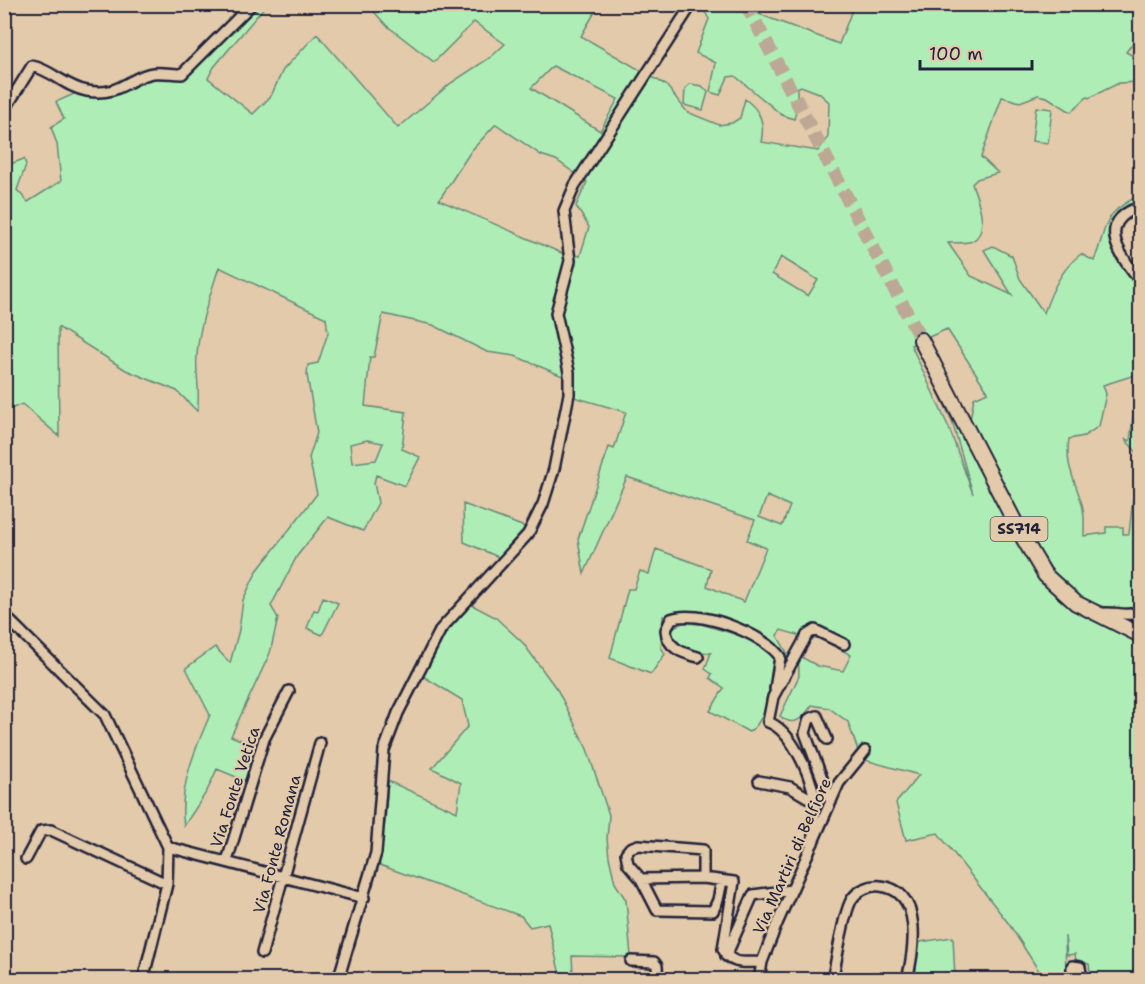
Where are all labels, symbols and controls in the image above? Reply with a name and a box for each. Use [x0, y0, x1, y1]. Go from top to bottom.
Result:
scale bar [920, 33, 1032, 71]
text: 100 m [929, 42, 983, 66]
road number: SS714 [990, 517, 1048, 541]
street label: Via Fonte Vetica [206, 724, 265, 850]
street label: Via Fonte Romana [248, 772, 306, 916]
street label: Via Martiri di Belfiore [748, 774, 836, 938]

